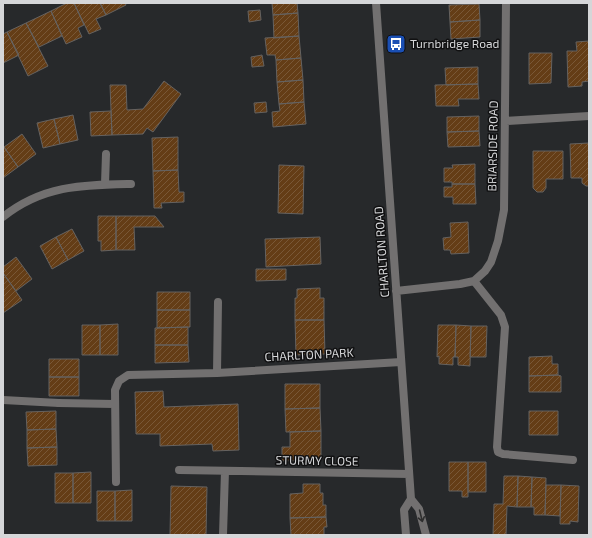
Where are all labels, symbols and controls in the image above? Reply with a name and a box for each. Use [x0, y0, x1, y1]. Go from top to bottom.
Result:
bus stop icon: Turnbridge Road [385, 33, 407, 55]
place label: Turnbridge Road [410, 36, 499, 50]
street label: BRIARSIDE ROAD [484, 100, 500, 192]
street label: CHARLTON ROAD [371, 206, 391, 298]
street label: CHARLTON PARK [264, 345, 354, 363]
street label: STURMY CLOSE [275, 452, 359, 468]
one-way arrow [418, 509, 425, 522]

